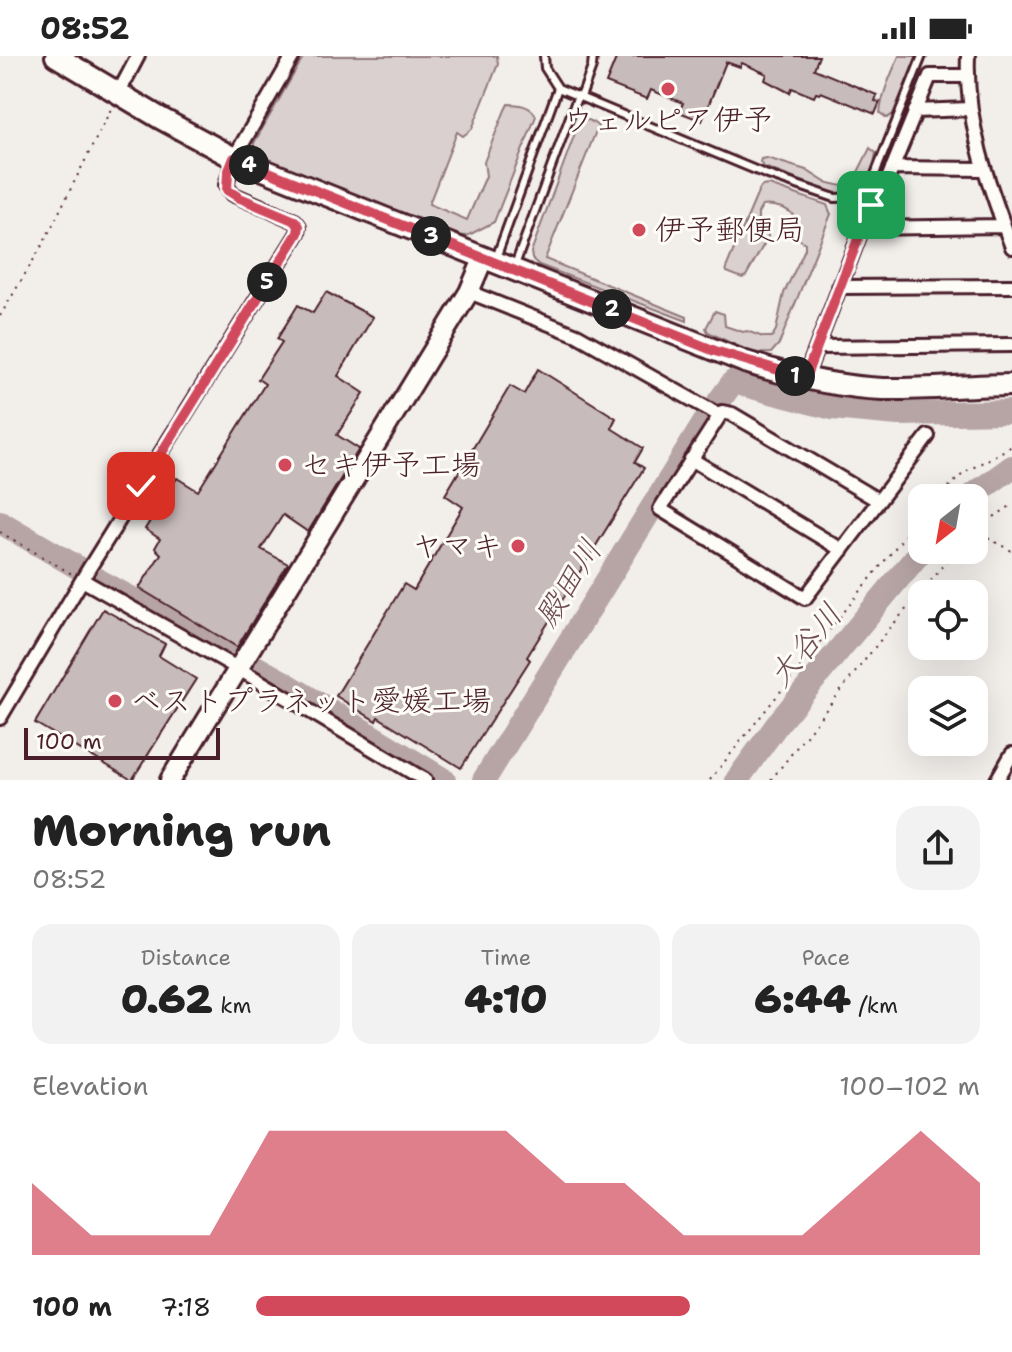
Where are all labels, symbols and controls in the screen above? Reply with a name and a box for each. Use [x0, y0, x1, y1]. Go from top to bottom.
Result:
text: 08:52 [40, 8, 130, 49]
marker: ウェルピア伊予 [659, 80, 677, 98]
place label: ウェルピア伊予 [563, 99, 773, 140]
pin: 4 [229, 145, 269, 185]
text: 4 [241, 150, 257, 179]
pin [837, 171, 905, 239]
icon: arrive [849, 183, 893, 227]
place label: 伊予郵便局 [655, 209, 805, 250]
pin: 3 [411, 216, 451, 256]
text: 3 [423, 221, 439, 250]
marker: 伊予郵便局 [630, 221, 648, 239]
pin: 5 [247, 262, 287, 302]
text: 5 [260, 267, 274, 296]
pin: 2 [592, 289, 632, 329]
text: 2 [604, 294, 620, 323]
pin: 1 [775, 356, 815, 396]
text: 1 [790, 361, 800, 390]
place label: セキ伊予工場 [301, 444, 481, 485]
pin [107, 452, 175, 520]
marker: セキ伊予工場 [276, 456, 294, 474]
icon: check [119, 464, 163, 508]
north arrow [908, 484, 988, 564]
map controls [908, 484, 988, 756]
place label: ヤマキ [412, 525, 502, 566]
water label: 殿田川 [524, 531, 611, 635]
marker: ヤマキ [509, 537, 527, 555]
button: locate [908, 580, 988, 660]
water label: 大谷川 [758, 594, 852, 696]
button: layers [908, 676, 988, 756]
place label: ベストプラネット愛媛工場 [131, 680, 492, 721]
marker: ベストプラネット愛媛工場 [106, 692, 124, 710]
scale bar [24, 724, 220, 760]
text: 100 m [36, 727, 102, 756]
text: Morning run [32, 801, 331, 860]
button: share [896, 806, 980, 890]
text: 08:52 [32, 861, 106, 896]
text: Distance [141, 943, 231, 972]
text: Time [481, 943, 531, 972]
text: Pace [802, 943, 850, 972]
text: 0.62 [120, 972, 213, 1026]
text: 4:10 [464, 972, 548, 1026]
text: 6:44 [754, 972, 851, 1026]
text: km [213, 991, 252, 1020]
text: /km [851, 991, 898, 1020]
text: Elevation [32, 1068, 148, 1103]
text: 100–102 m [839, 1068, 980, 1103]
text: 100 m [32, 1289, 112, 1324]
text: 7:18 [160, 1289, 211, 1324]

